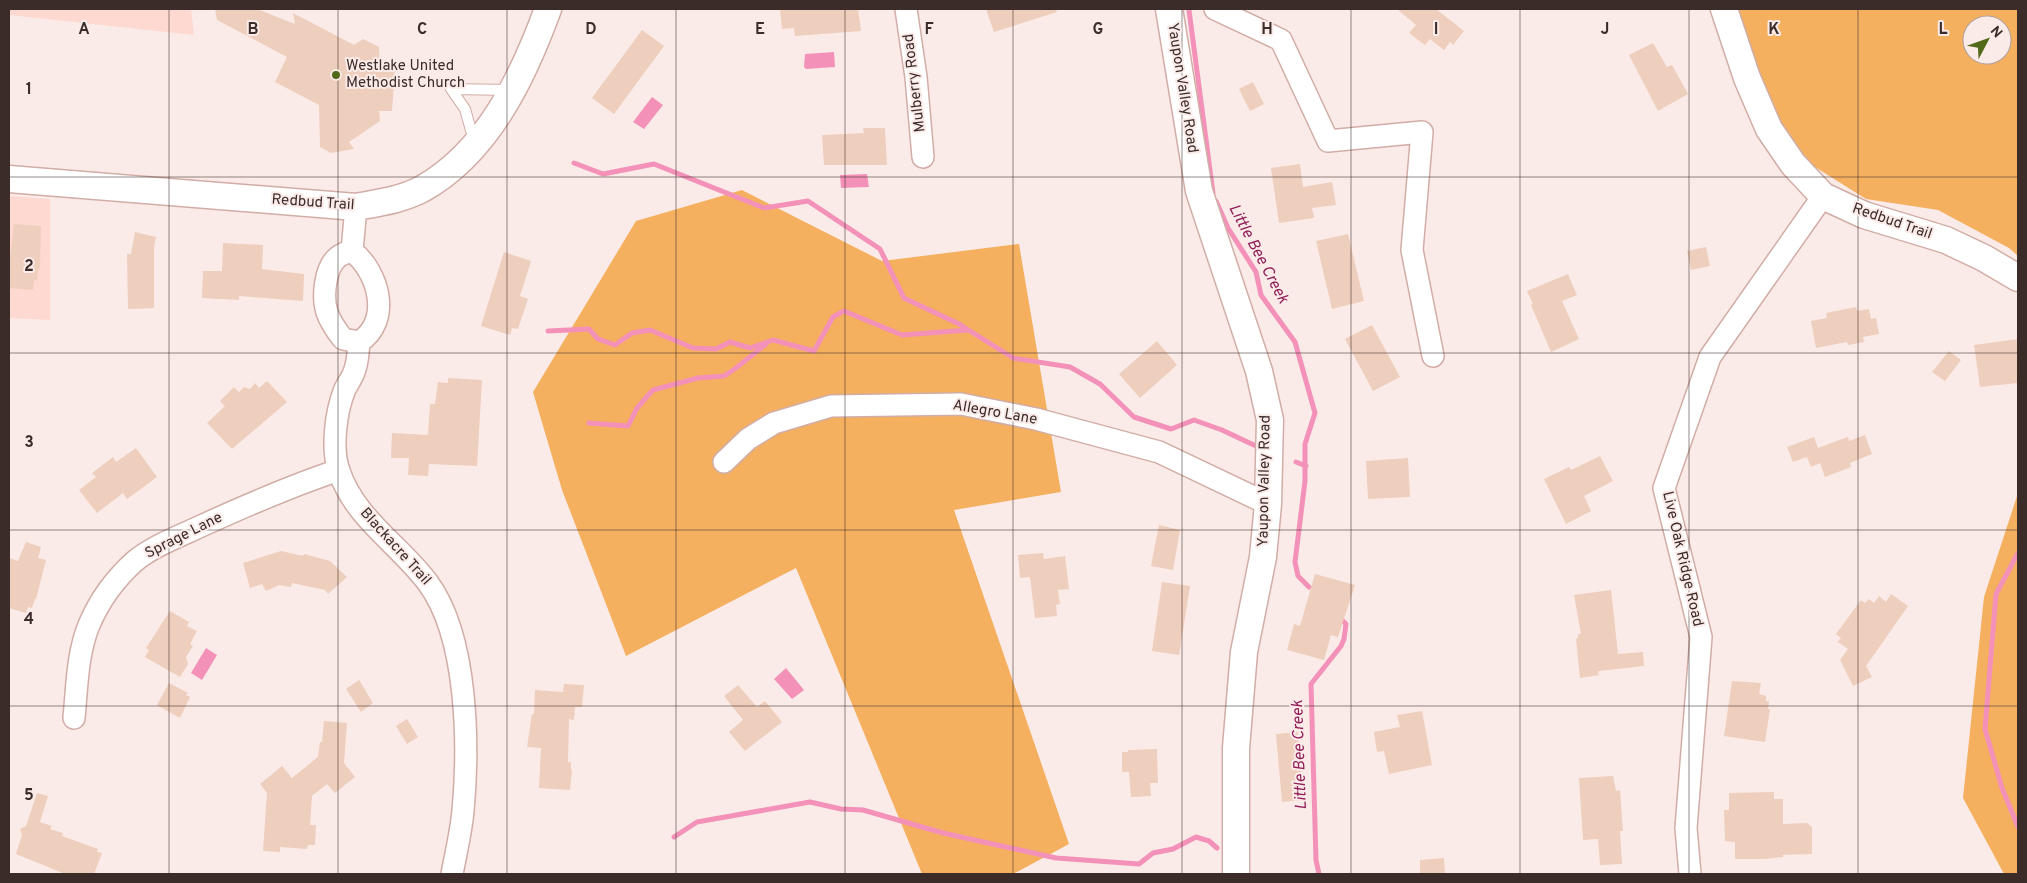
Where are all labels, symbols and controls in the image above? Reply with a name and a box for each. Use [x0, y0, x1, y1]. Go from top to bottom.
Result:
north arrow [1962, 15, 2012, 65]
text: A [78, 20, 90, 40]
text: B [247, 20, 259, 40]
text: C [417, 20, 427, 40]
text: D [585, 20, 597, 40]
text: E [755, 20, 765, 40]
text: F [924, 20, 934, 40]
text: G [1093, 20, 1103, 40]
text: H [1261, 20, 1273, 40]
text: I [1434, 20, 1438, 40]
text: J [1601, 20, 1609, 40]
text: K [1768, 20, 1780, 40]
text: L [1938, 20, 1948, 40]
street label: Yaupon Valley Road [1162, 21, 1202, 155]
text: N [1986, 23, 2005, 42]
street label: Mulberry Road [900, 33, 930, 133]
place label: Westlake United Methodist Church [346, 57, 465, 93]
marker: Westlake United Methodist Church [330, 69, 342, 81]
text: 1 [26, 80, 32, 100]
street label: Redbud Trail [271, 191, 355, 215]
street label: Redbud Trail [1850, 199, 1934, 245]
water label: Little Bee Creek [1223, 201, 1293, 308]
text: 2 [24, 257, 34, 277]
street label: Allegro Lane [951, 396, 1039, 430]
street label: Yaupon Valley Road [1254, 415, 1276, 547]
text: 3 [24, 433, 34, 453]
street label: Live Oak Ridge Road [1657, 489, 1707, 629]
street label: Blackacre Trail [355, 504, 435, 590]
street label: Sprage Lane [142, 508, 226, 564]
text: 4 [24, 610, 34, 630]
water label: Little Bee Creek [1288, 699, 1312, 810]
text: 5 [24, 786, 34, 806]

